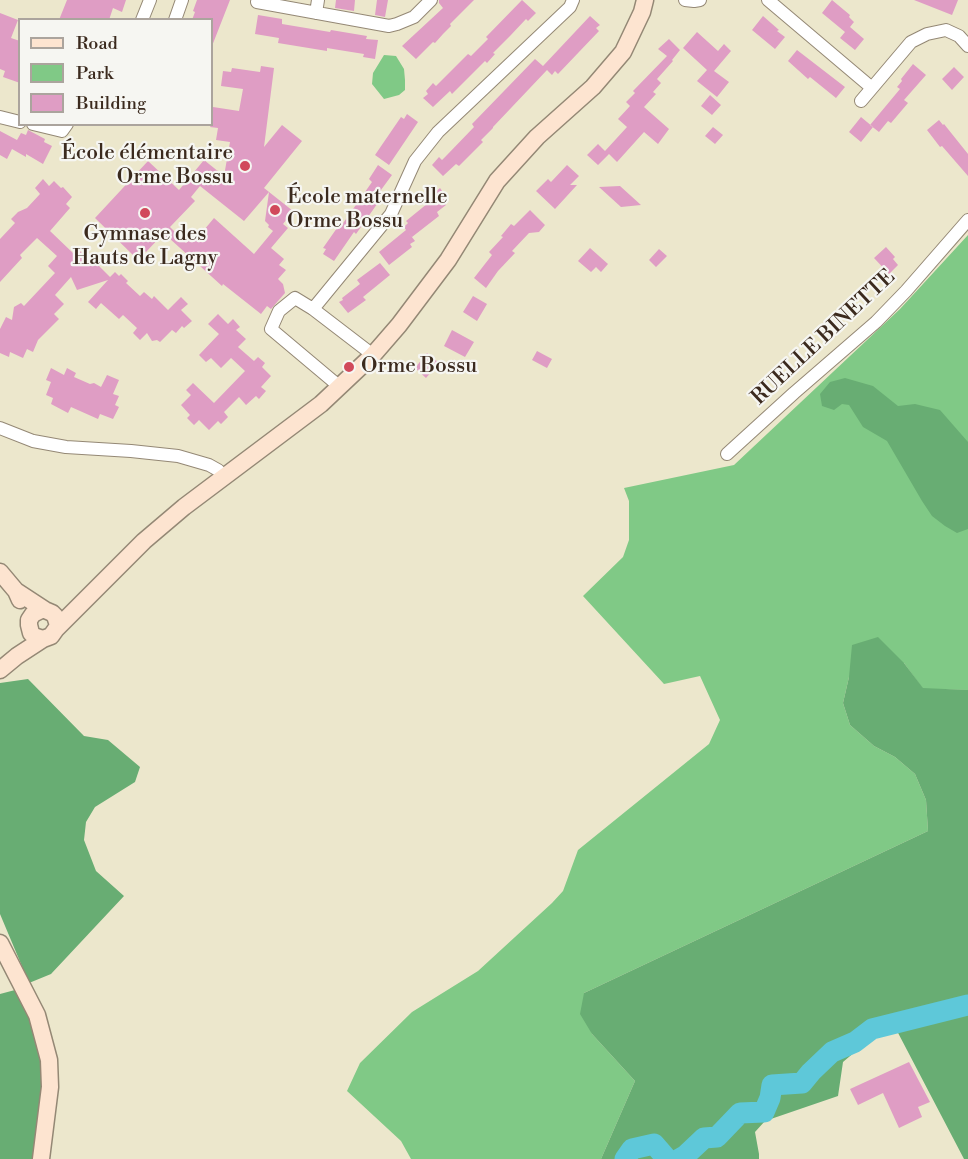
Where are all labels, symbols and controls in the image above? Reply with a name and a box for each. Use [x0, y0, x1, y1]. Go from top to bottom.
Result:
legend [18, 18, 213, 126]
text: Road [76, 32, 118, 55]
text: Park [76, 62, 113, 85]
text: Building [76, 92, 146, 115]
place label: École élémentaire Orme Bossu [61, 141, 233, 191]
marker: École élémentaire Orme Bossu [238, 159, 252, 173]
place label: École maternelle Orme Bossu [287, 185, 448, 235]
marker: École maternelle Orme Bossu [268, 203, 282, 217]
marker: Gymnase des Hauts de Lagny [138, 206, 152, 220]
place label: Gymnase des Hauts de Lagny [72, 222, 218, 272]
street label: RUELLE BINETTE [747, 265, 901, 411]
place label: Orme Bossu [361, 354, 477, 380]
marker: Orme Bossu [342, 360, 356, 374]

